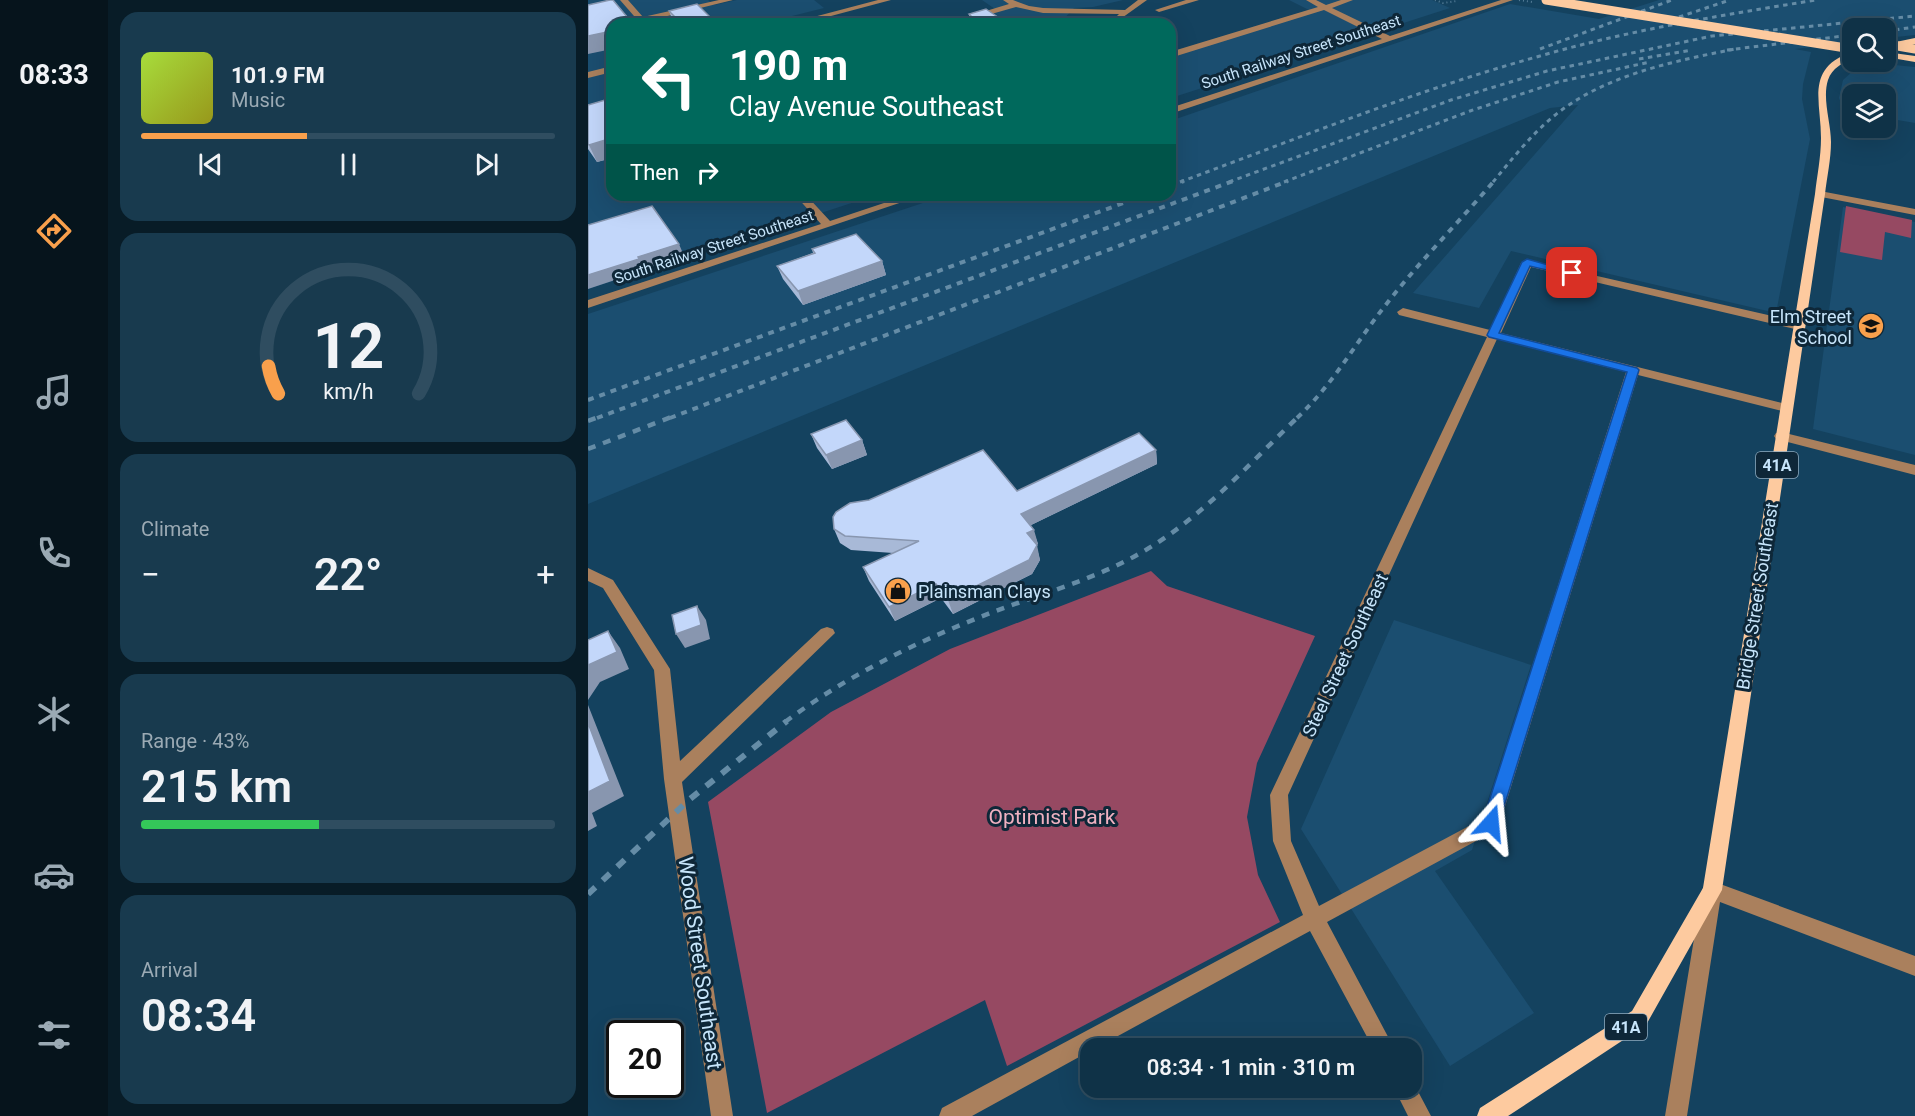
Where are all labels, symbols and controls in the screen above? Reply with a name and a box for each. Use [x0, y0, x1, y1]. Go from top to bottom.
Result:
street label: South Railway Street Southeast [1199, 11, 1403, 93]
map controls [1842, 18, 1896, 138]
button: search [1842, 18, 1896, 72]
text: 190 m [729, 41, 848, 90]
icon: left [630, 42, 708, 120]
text: 08:33 [19, 59, 89, 91]
text: 101.9 FM [231, 63, 325, 88]
button: layers [1842, 84, 1896, 138]
text: Music [231, 88, 285, 112]
text: Clay Avenue Southeast [729, 91, 1004, 123]
icon: previous [194, 148, 227, 181]
icon: pause [332, 148, 365, 181]
icon: next [470, 148, 503, 181]
icon: right [691, 156, 724, 189]
text: Then [630, 160, 679, 185]
street label: South Railway Street Southeast [612, 206, 816, 288]
icon: directions [33, 210, 75, 252]
pin [1546, 247, 1597, 298]
icon: arrive [1555, 256, 1588, 289]
place label: Elm Street School [1770, 306, 1852, 348]
text: 12 [312, 310, 384, 383]
school or university icon: Elm Street School [1856, 311, 1886, 341]
icon: music [33, 371, 75, 413]
text: km/h [323, 380, 373, 405]
road number: 41A [1756, 452, 1798, 478]
street label: Bridge Street Southeast [1732, 501, 1782, 691]
text: Climate [141, 517, 209, 541]
icon: phone [33, 532, 75, 574]
text: 22° [314, 548, 382, 601]
text: − [141, 555, 160, 594]
text: + [536, 555, 555, 594]
street label: Steel Street Southeast [1298, 570, 1392, 740]
shop icon: Plainsman Clays [883, 576, 913, 606]
place label: Plainsman Clays [918, 581, 1051, 602]
icon: climate [33, 693, 75, 735]
text: Range · 43% [141, 729, 249, 753]
text: 215 km [141, 760, 292, 813]
position arrow [1459, 791, 1523, 855]
park label: Optimist Park [989, 805, 1116, 829]
icon: car [33, 854, 75, 896]
street label: Wood Street Southeast [673, 855, 727, 1071]
text: Arrival [141, 958, 198, 982]
text: 08:34 [141, 989, 256, 1042]
icon: filters [33, 1014, 75, 1056]
road number: 41A [1605, 1014, 1647, 1040]
speed limit sign: 20 [606, 1020, 684, 1098]
text: 08:34 · 1 min · 310 m [1147, 1055, 1355, 1080]

